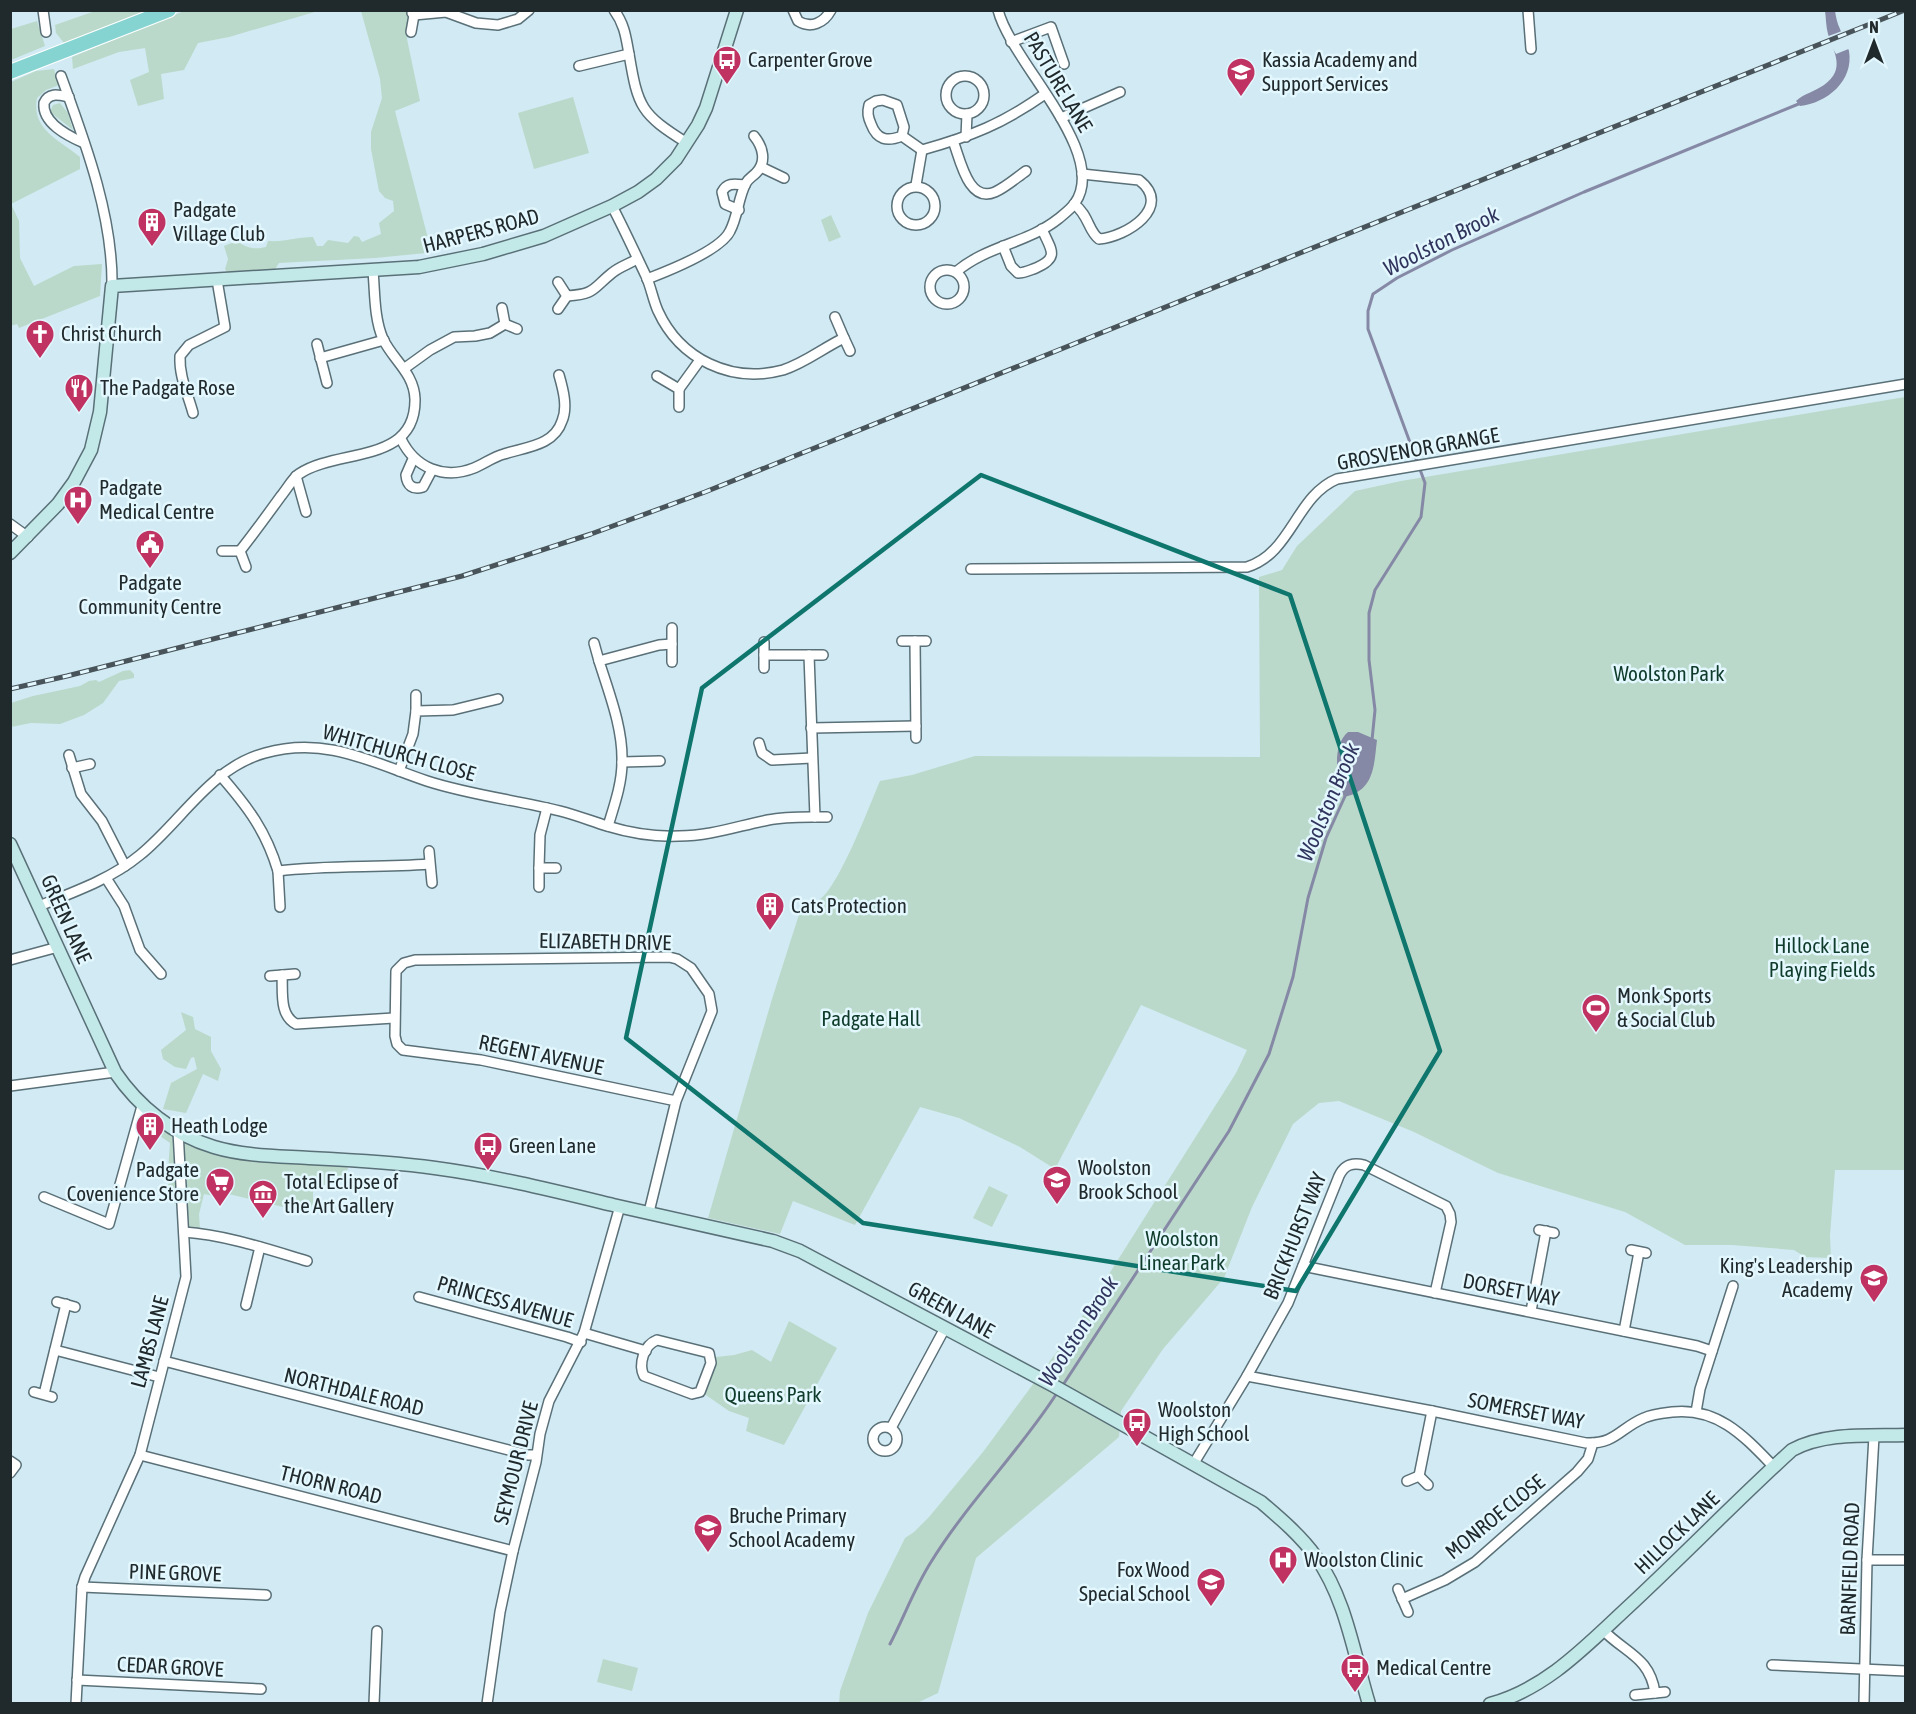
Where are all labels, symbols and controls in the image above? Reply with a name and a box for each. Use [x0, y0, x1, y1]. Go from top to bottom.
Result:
north arrow [1844, 12, 1904, 72]
text: N [1869, 18, 1879, 36]
street label: PASTURE LANE [1020, 27, 1098, 136]
bus stop icon: Carpenter Grove [711, 44, 743, 86]
place label: Carpenter Grove [748, 47, 873, 71]
place label: Kassia Academy and Support Services [1262, 47, 1418, 95]
school or university icon: Kassia Academy and Support Services [1225, 56, 1257, 98]
place label: Padgate Village Club [173, 197, 265, 245]
water label: Woolston Brook [1379, 201, 1503, 281]
street label: HARPERS ROAD [420, 203, 541, 257]
building icon: Padgate Village Club [136, 206, 168, 248]
church icon: Christ Church [24, 318, 56, 360]
place label: Christ Church [61, 321, 162, 345]
restaurant icon: The Padgate Rose [63, 372, 95, 414]
place label: The Padgate Rose [100, 375, 235, 399]
street label: GROSVENOR GRANGE [1335, 422, 1501, 474]
place label: Padgate Medical Centre [99, 475, 214, 523]
hospital icon: Padgate Medical Centre [62, 484, 94, 526]
public building icon: Padgate Community Centre [134, 528, 166, 570]
place label: Padgate Community Centre [78, 570, 222, 618]
park label: Woolston Park [1613, 661, 1725, 685]
street label: WHITCHURCH CLOSE [320, 719, 478, 785]
water label: Woolston Brook [1291, 738, 1365, 865]
street label: GREEN LANE [37, 871, 97, 967]
building icon: Cats Protection [754, 890, 786, 932]
place label: Cats Protection [791, 893, 907, 917]
street label: ELIZABETH DRIVE [539, 928, 671, 954]
park label: Hillock Lane Playing Fields [1769, 933, 1875, 981]
place label: Monk Sports & Social Club [1617, 983, 1715, 1031]
sports icon: Monk Sports & Social Club [1580, 992, 1612, 1034]
park label: Padgate Hall [821, 1006, 921, 1030]
street label: REGENT AVENUE [477, 1029, 606, 1079]
building icon: Heath Lodge [134, 1110, 166, 1152]
place label: Heath Lodge [171, 1113, 268, 1137]
bus stop icon: Green Lane [472, 1130, 504, 1172]
place label: Green Lane [509, 1133, 596, 1157]
place label: Woolston Brook School [1078, 1155, 1179, 1203]
place label: Padgate Covenience Store [67, 1157, 199, 1205]
school or university icon: Woolston Brook School [1041, 1164, 1073, 1206]
supermarket icon: Padgate Covenience Store [204, 1166, 236, 1208]
street label: BRICKHURST WAY [1258, 1168, 1331, 1303]
place label: Total Eclipse of the Art Gallery [284, 1169, 399, 1217]
museum icon: Total Eclipse of the Art Gallery [247, 1178, 279, 1220]
park label: Woolston Linear Park [1139, 1226, 1225, 1274]
place label: King's Leadership Academy [1719, 1253, 1853, 1301]
school or university icon: King's Leadership Academy [1858, 1262, 1890, 1304]
street label: DORSET WAY [1461, 1268, 1562, 1310]
street label: PRINCESS AVENUE [435, 1270, 576, 1332]
water label: Woolston Brook [1033, 1271, 1123, 1391]
street label: GREEN LANE [904, 1276, 999, 1343]
street label: LAMBS LANE [125, 1293, 173, 1390]
street label: NORTHDALE ROAD [282, 1362, 427, 1420]
park label: Queens Park [725, 1382, 821, 1406]
street label: SOMERSET WAY [1466, 1387, 1587, 1433]
place label: Woolston High School [1158, 1397, 1250, 1445]
street label: SEYMOUR DRIVE [488, 1399, 542, 1527]
bus stop icon: Woolston High School [1121, 1406, 1153, 1448]
street label: THORN ROAD [278, 1460, 385, 1508]
street label: MONROE CLOSE [1440, 1469, 1549, 1563]
street label: HILLOCK LANE [1629, 1486, 1724, 1578]
street label: BARNFIELD ROAD [1835, 1502, 1863, 1636]
place label: Bruche Primary School Academy [729, 1503, 855, 1551]
school or university icon: Bruche Primary School Academy [692, 1512, 724, 1554]
hospital icon: Woolston Clinic [1267, 1544, 1299, 1586]
place label: Woolston Clinic [1304, 1547, 1423, 1571]
place label: Fox Wood Special School [1079, 1557, 1190, 1605]
street label: PINE GROVE [128, 1558, 222, 1586]
school or university icon: Fox Wood Special School [1195, 1566, 1227, 1608]
street label: CEDAR GROVE [116, 1651, 224, 1681]
bus stop icon: Medical Centre [1339, 1652, 1371, 1694]
place label: Medical Centre [1376, 1655, 1491, 1679]

